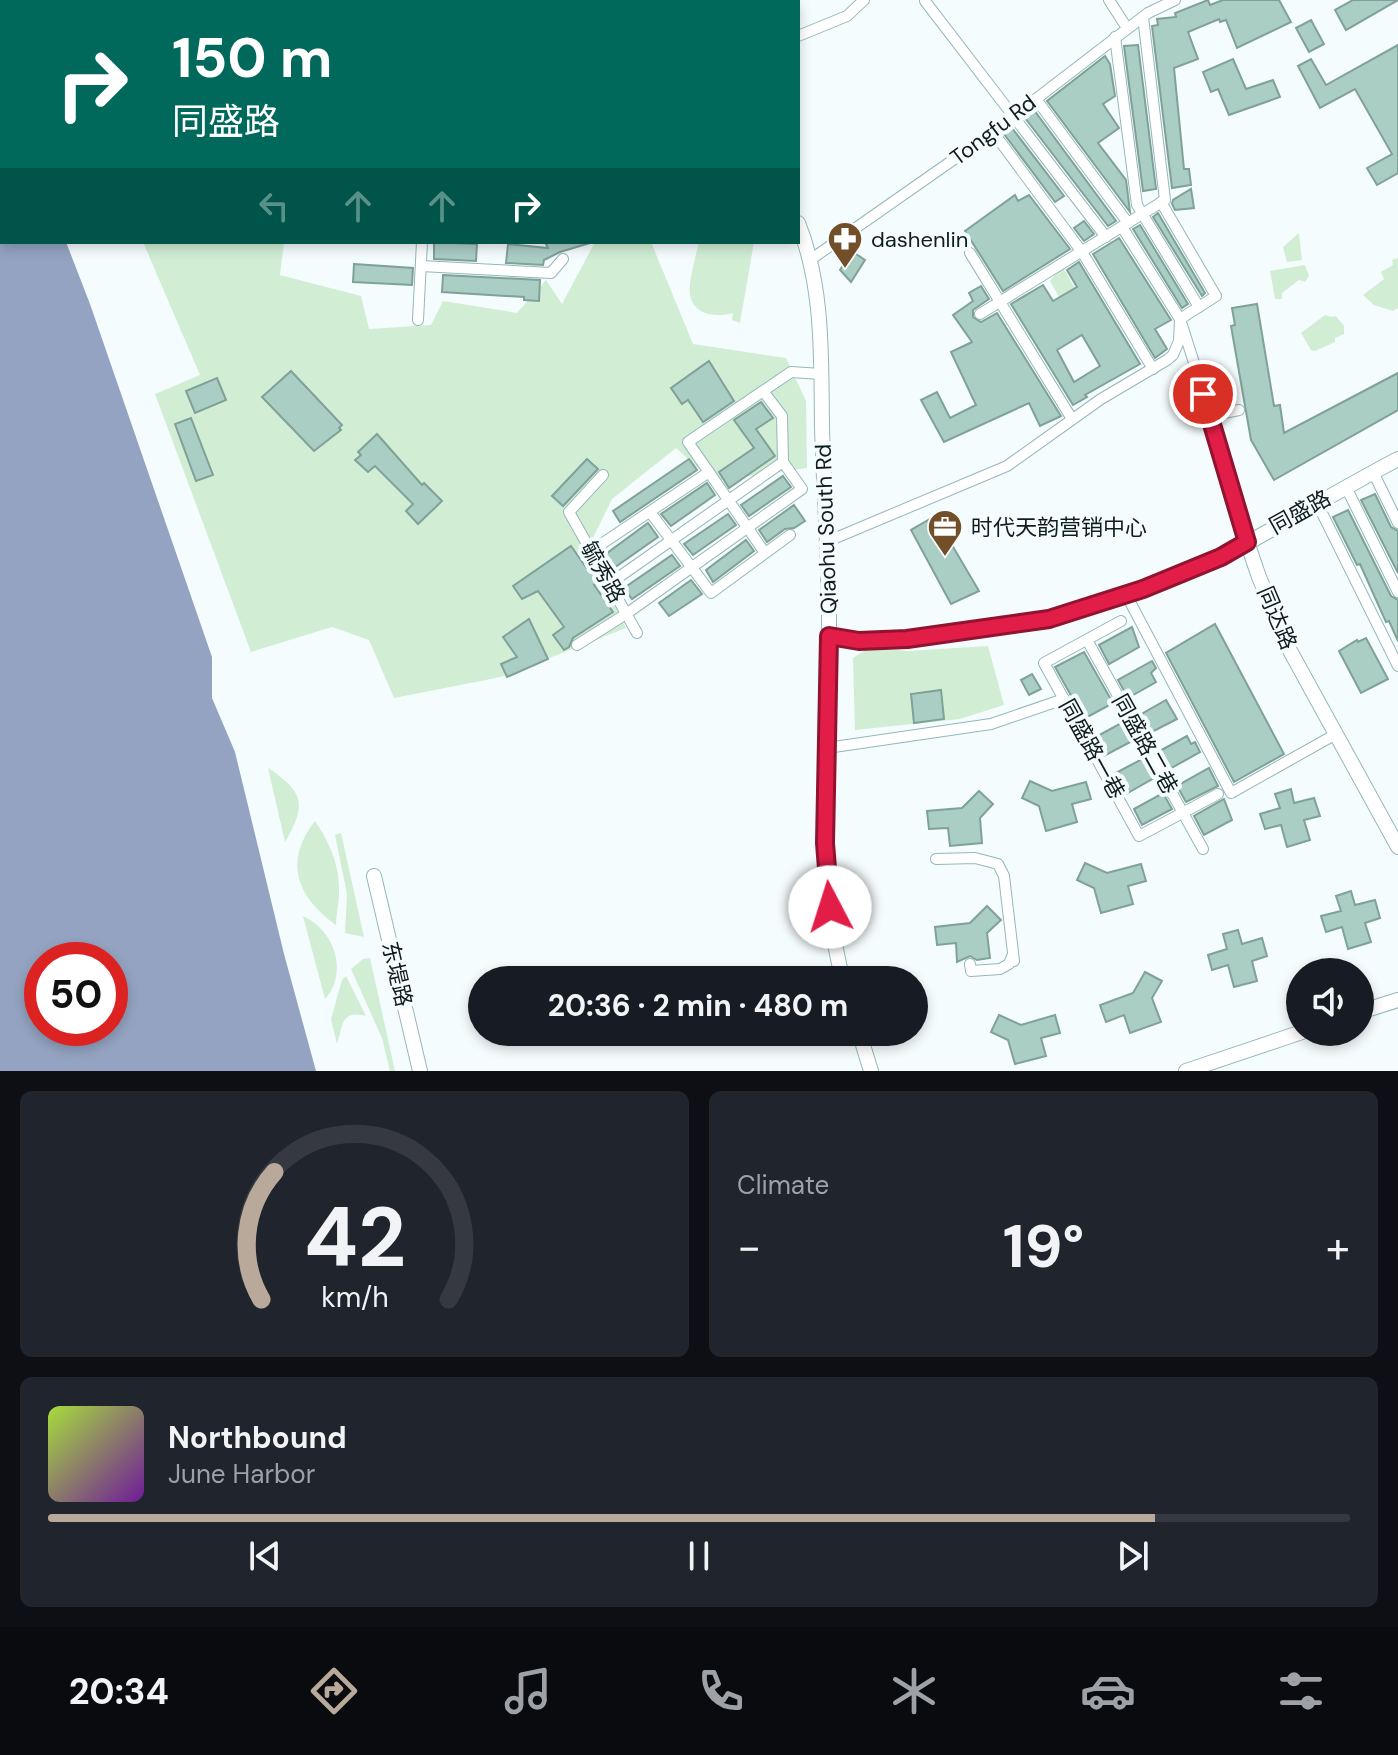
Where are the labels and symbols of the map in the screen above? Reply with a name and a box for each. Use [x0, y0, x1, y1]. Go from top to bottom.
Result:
street label: Tongfu Rd [944, 88, 1042, 172]
pharmacy icon: dashenlin [826, 220, 864, 270]
place label: dashenlin [871, 225, 968, 254]
pin [1169, 360, 1237, 428]
street label: Qiaohu South Rd [809, 443, 843, 615]
street label: 同盛路 [1264, 483, 1336, 541]
office icon: 时代天韵营销中心 [926, 508, 964, 558]
place label: 时代天韵营销中心 [971, 513, 1147, 542]
street label: 毓秀路 [574, 536, 632, 608]
street label: 同达路 [1251, 582, 1303, 654]
street label: 同盛路二巷 [1106, 689, 1184, 799]
street label: 同盛路一巷 [1053, 694, 1131, 804]
position arrow [788, 865, 872, 949]
street label: 东堤路 [375, 939, 419, 1009]
speed limit sign: 50 [24, 942, 128, 1046]

